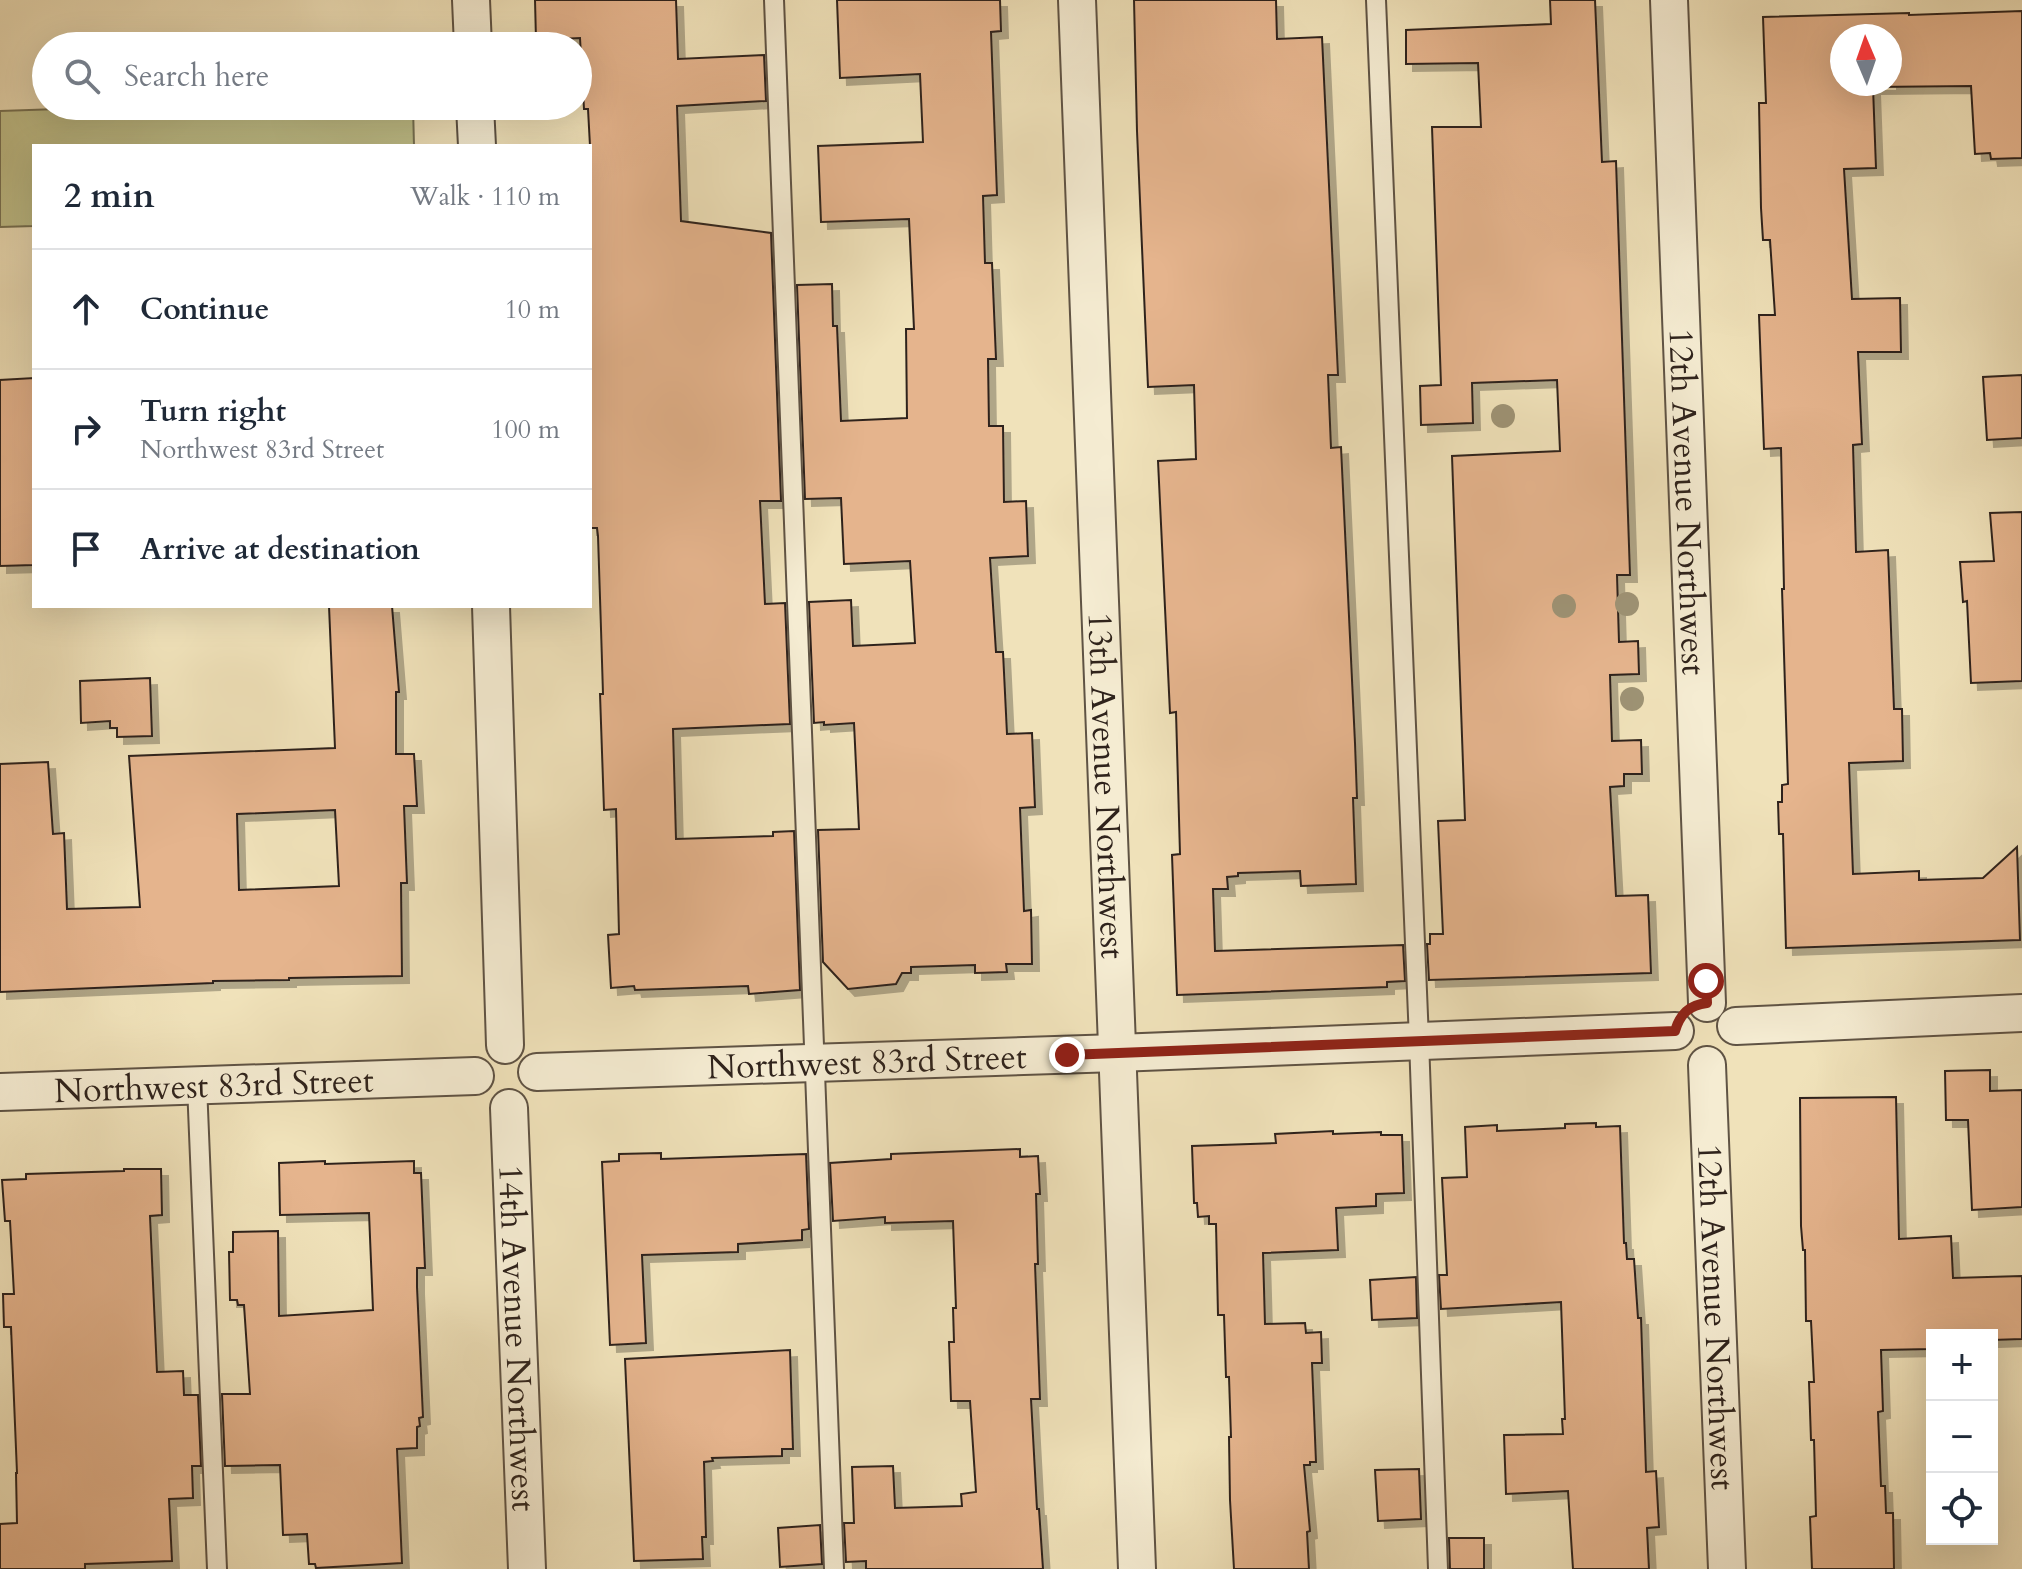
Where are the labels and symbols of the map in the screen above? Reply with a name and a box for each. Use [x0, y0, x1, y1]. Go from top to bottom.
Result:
north arrow [1830, 24, 1902, 96]
street label: 12th Avenue Northwest [1657, 327, 1717, 676]
street label: 13th Avenue Northwest [1076, 611, 1136, 960]
route start [1688, 963, 1724, 999]
street label: Northwest 83rd Street [706, 1034, 1028, 1090]
route end [1049, 1037, 1085, 1073]
street label: Northwest 83rd Street [53, 1057, 375, 1114]
street label: 12th Avenue Northwest [1686, 1143, 1746, 1491]
street label: 14th Avenue Northwest [487, 1164, 547, 1512]

